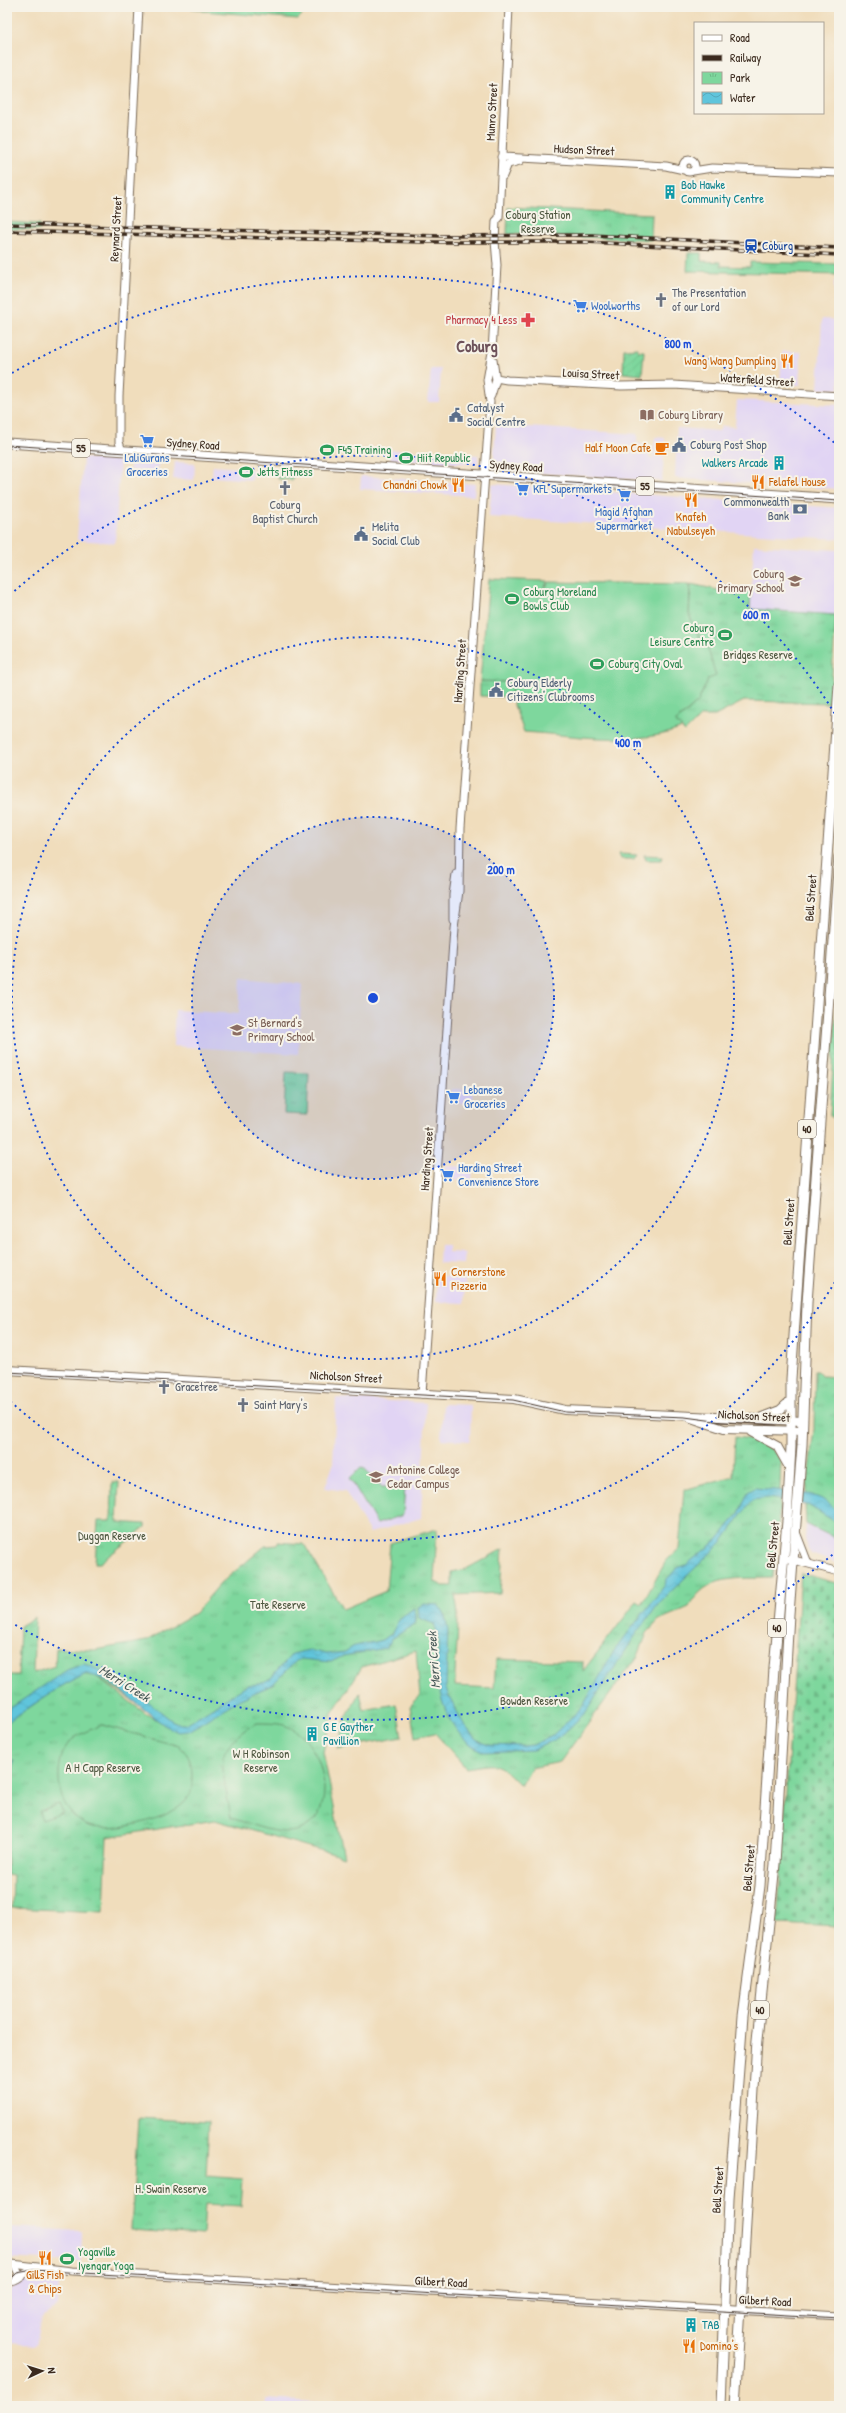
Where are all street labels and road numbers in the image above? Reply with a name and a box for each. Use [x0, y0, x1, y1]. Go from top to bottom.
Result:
street label: Munro Street [482, 82, 502, 141]
street label: Hudson Street [553, 139, 616, 160]
street label: Reynard Street [105, 195, 126, 262]
street label: Louisa Street [562, 364, 621, 384]
street label: Waterfield Street [720, 368, 795, 391]
street label: Sydney Road [166, 433, 220, 454]
road number: 55 [72, 439, 90, 457]
street label: Sydney Road [489, 455, 543, 476]
road number: 55 [636, 477, 654, 495]
street label: Harding Street [449, 638, 470, 703]
street label: Bell Street [800, 873, 821, 922]
road number: 40 [798, 1120, 816, 1138]
street label: Harding Street [416, 1126, 437, 1191]
street label: Bell Street [778, 1197, 799, 1246]
street label: Nicholson Street [309, 1366, 383, 1387]
street label: Nicholson Street [717, 1405, 791, 1426]
street label: Bell Street [762, 1520, 783, 1569]
road number: 40 [768, 1619, 786, 1637]
street label: Bell Street [738, 1843, 759, 1892]
road number: 40 [751, 2001, 769, 2019]
street label: Bell Street [707, 2165, 728, 2214]
street label: Gilbert Road [414, 2272, 468, 2291]
street label: Gilbert Road [738, 2291, 792, 2310]

